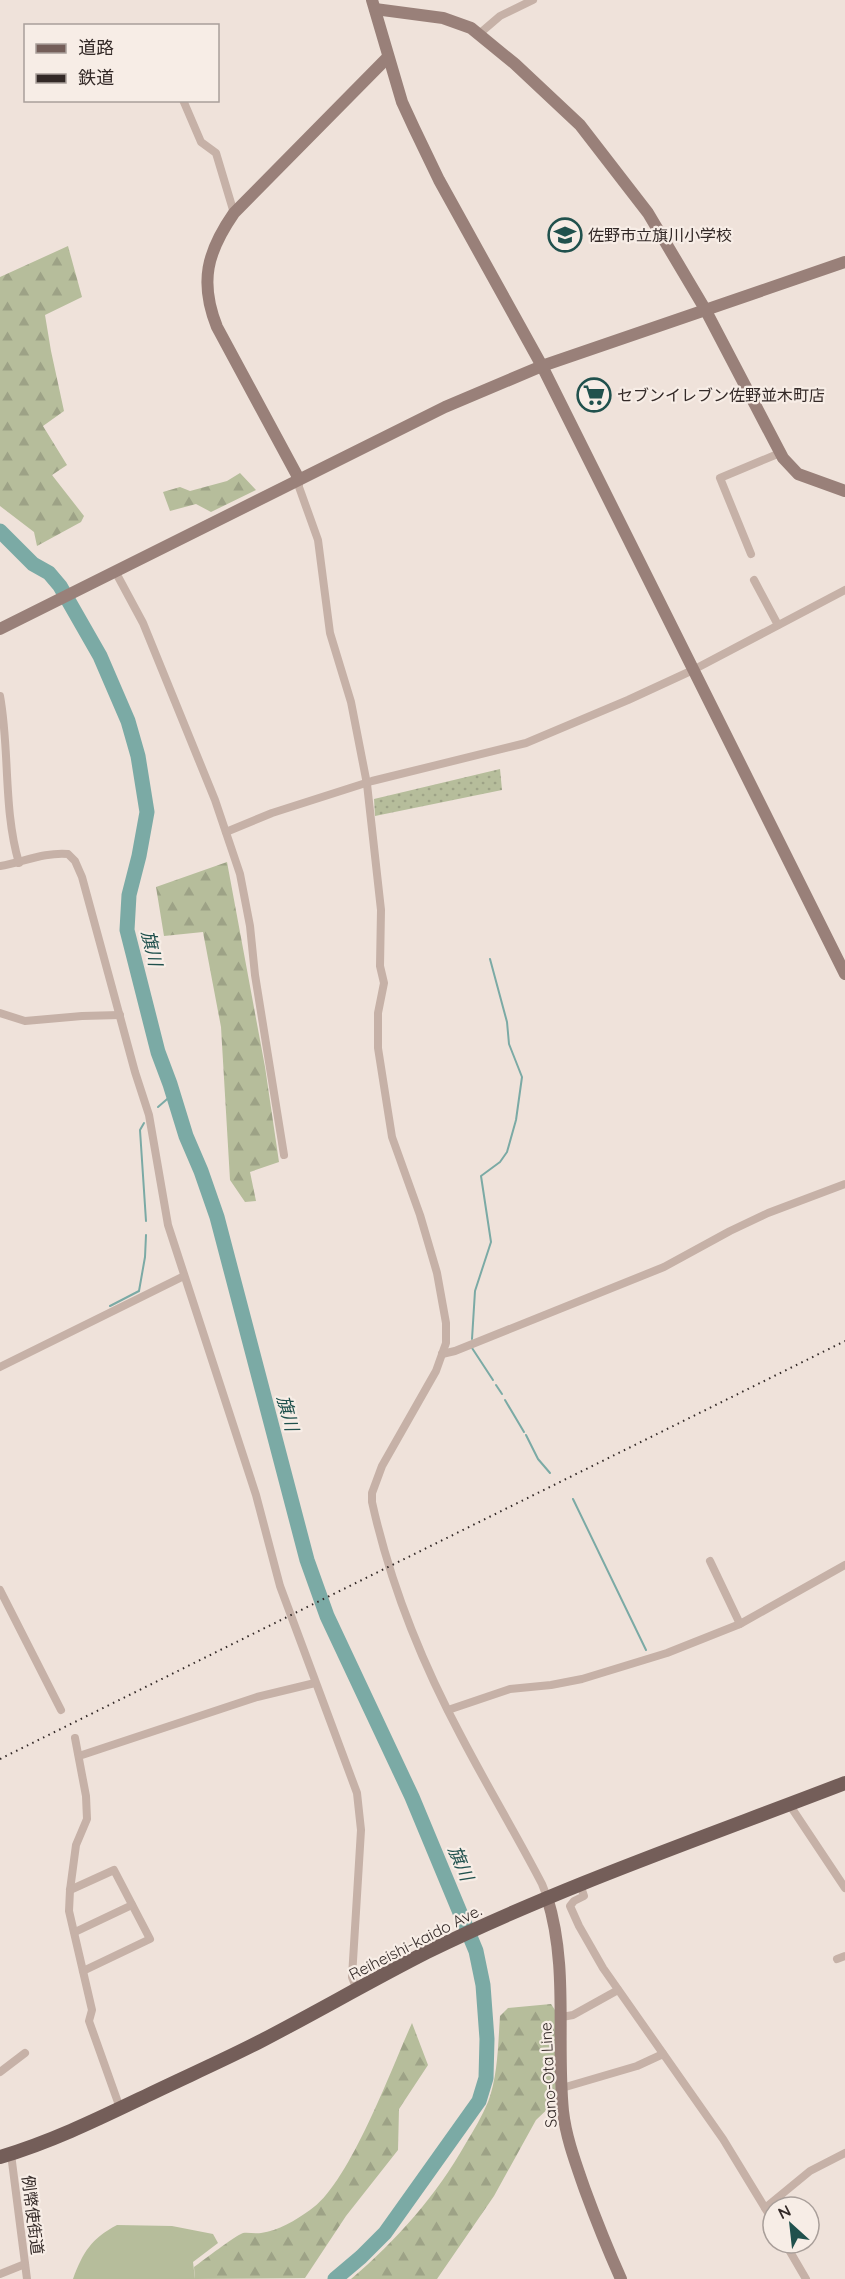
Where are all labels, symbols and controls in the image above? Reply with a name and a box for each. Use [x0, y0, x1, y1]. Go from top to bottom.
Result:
legend [24, 24, 219, 102]
text: 道路 [78, 36, 114, 59]
text: 鉄道 [78, 66, 114, 89]
school or university icon: 佐野市立旗川小学校 [547, 217, 583, 253]
place label: 佐野市立旗川小学校 [588, 225, 732, 245]
supermarket icon: セブンイレブン佐野並木町店 [576, 377, 612, 413]
place label: セブンイレブン佐野並木町店 [617, 385, 825, 405]
water label: 旗川 [137, 928, 168, 970]
water label: 旗川 [272, 1393, 304, 1435]
water label: 旗川 [443, 1842, 479, 1886]
street label: Reiheishi-kaido Ave. [345, 1900, 485, 1984]
street label: Sano-Ota Line [535, 2022, 561, 2128]
street label: 例幣使街道 [18, 2174, 48, 2256]
north arrow [761, 2195, 821, 2255]
text: N [774, 2200, 794, 2223]

